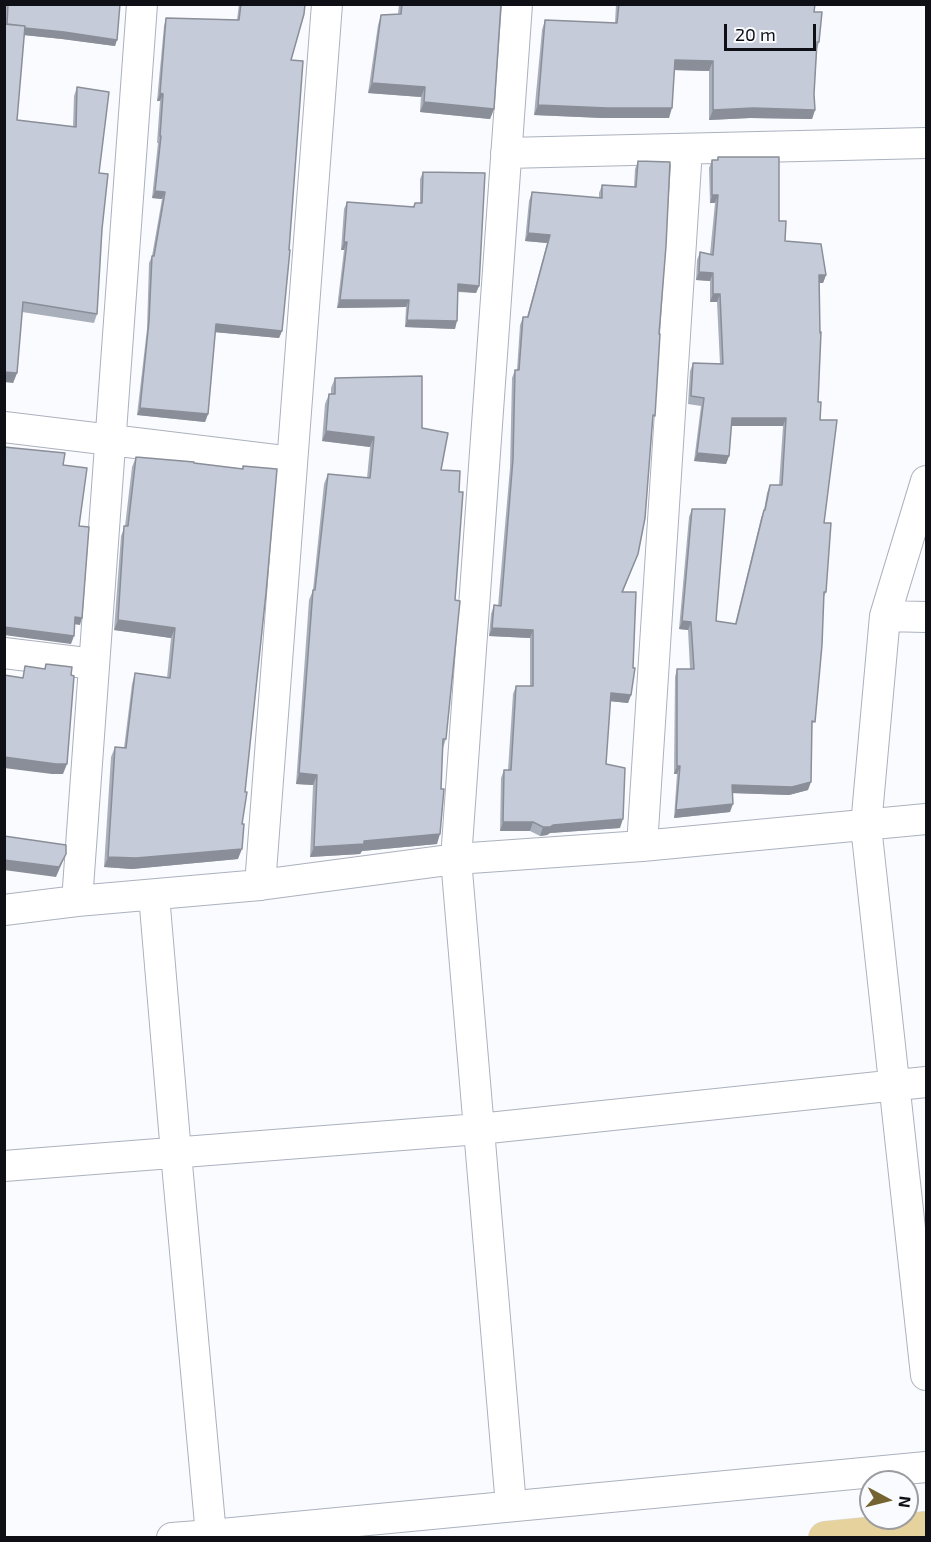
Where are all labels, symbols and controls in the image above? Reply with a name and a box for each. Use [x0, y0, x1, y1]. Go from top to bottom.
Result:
scale bar [727, 12, 818, 50]
text: 20 m [735, 23, 776, 45]
north arrow [859, 1470, 919, 1530]
text: N [895, 1495, 916, 1509]

